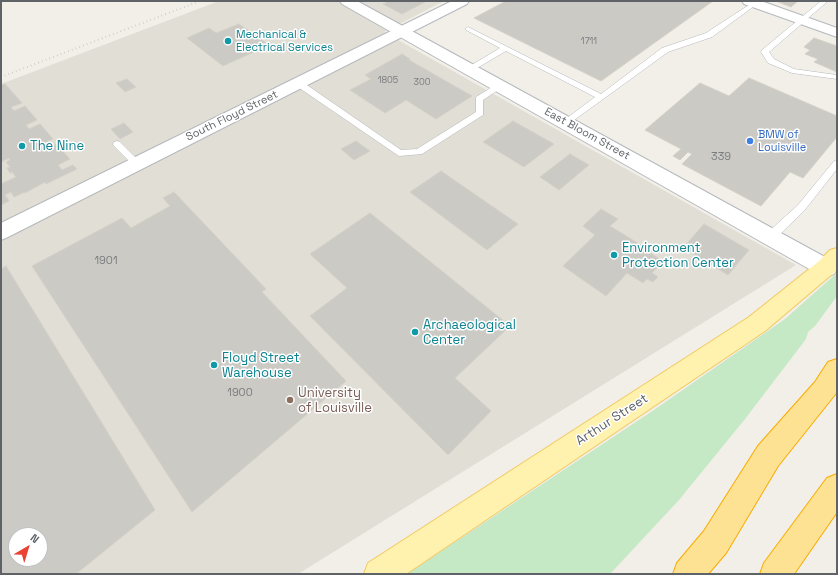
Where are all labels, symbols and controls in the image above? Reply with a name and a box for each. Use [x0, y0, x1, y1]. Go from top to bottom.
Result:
place label: Mechanical & Electrical Services [236, 28, 333, 54]
marker: Mechanical & Electrical Services [223, 36, 233, 46]
house number: 1711 [581, 37, 597, 47]
house number: 1805 [378, 76, 398, 86]
house number: 300 [414, 78, 430, 88]
street label: South Floyd Street [184, 88, 280, 144]
street label: East Bloom Street [542, 105, 632, 163]
place label: BMW of Louisville [758, 128, 806, 154]
marker: BMW of Louisville [745, 136, 755, 146]
place label: The Nine [30, 138, 84, 154]
marker: The Nine [17, 141, 27, 151]
house number: 339 [711, 150, 731, 164]
place label: Environment Protection Center [622, 240, 734, 271]
marker: Environment Protection Center [609, 250, 619, 260]
house number: 1901 [95, 254, 117, 268]
place label: Archaeological Center [423, 317, 516, 348]
marker: Archaeological Center [410, 327, 420, 337]
place label: Floyd Street Warehouse [222, 350, 300, 381]
marker: Floyd Street Warehouse [209, 360, 219, 370]
place label: University of Louisville [298, 385, 372, 416]
house number: 1900 [227, 386, 253, 400]
street label: Arthur Street [573, 391, 651, 449]
marker: University of Louisville [285, 395, 295, 405]
north arrow [8, 527, 48, 567]
text: N [28, 531, 42, 546]

